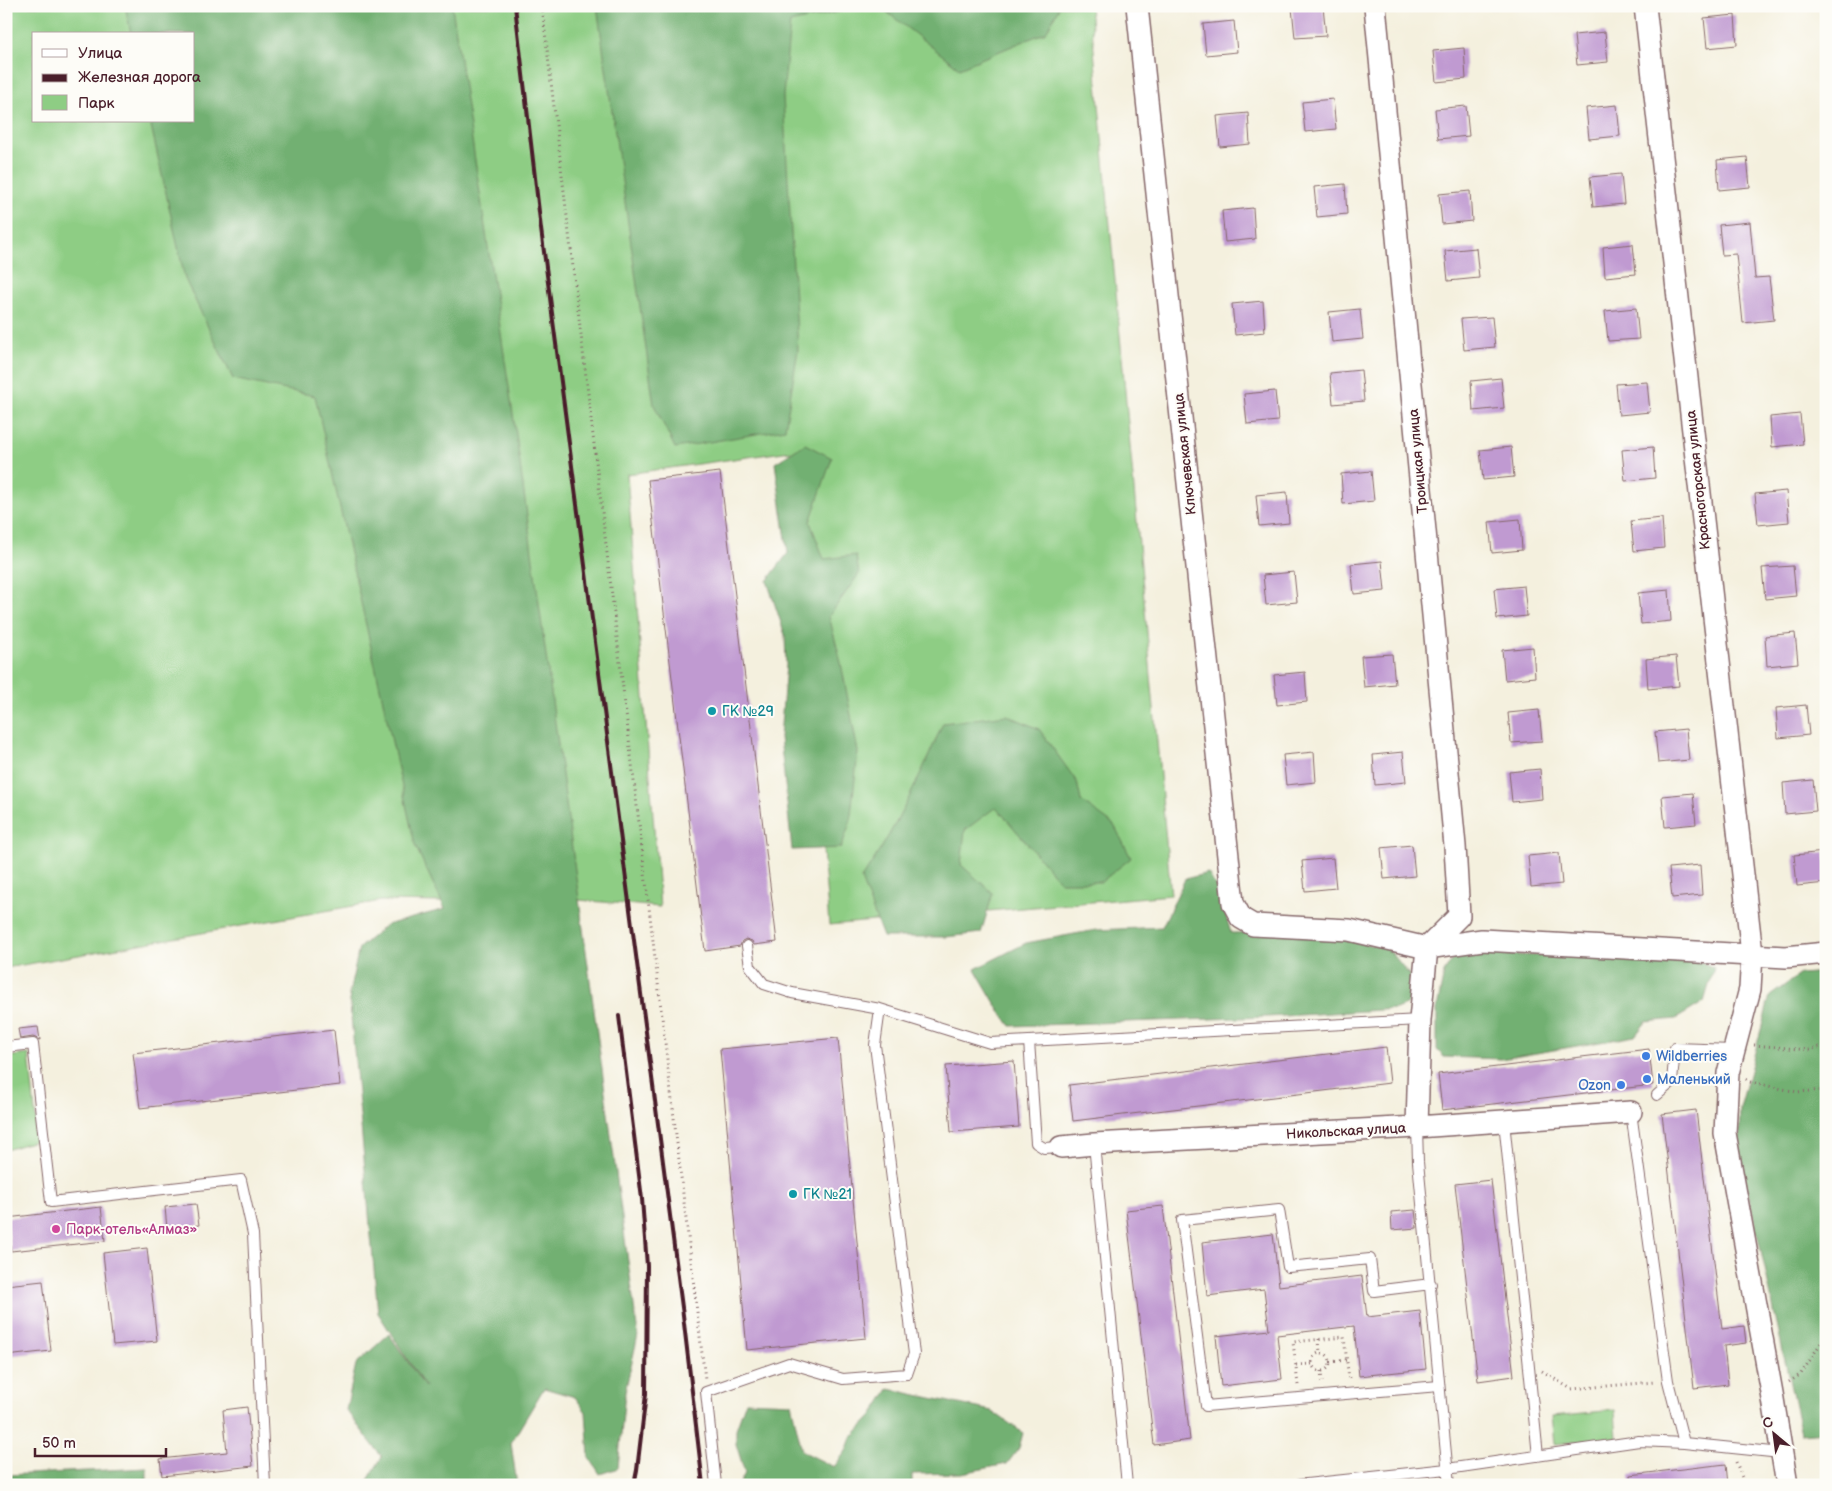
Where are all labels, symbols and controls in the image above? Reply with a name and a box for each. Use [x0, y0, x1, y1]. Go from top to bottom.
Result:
legend [32, 32, 195, 122]
text: Улица [78, 44, 123, 63]
text: Железная дорога [78, 68, 201, 87]
text: Парк [78, 94, 115, 113]
street label: Ключевская улица [1170, 392, 1200, 516]
street label: Троицкая улица [1405, 407, 1431, 514]
street label: Красногорская улица [1682, 409, 1714, 551]
place label: ГК №29 [722, 703, 774, 720]
marker: ГК №29 [706, 705, 718, 717]
place label: Wildberries [1656, 1048, 1727, 1065]
marker: Wildberries [1640, 1050, 1652, 1062]
place label: Маленький [1657, 1071, 1731, 1088]
marker: Маленький [1641, 1073, 1653, 1085]
place label: Ozon [1578, 1077, 1611, 1094]
marker: Ozon [1615, 1079, 1627, 1091]
street label: Никольская улица [1286, 1119, 1407, 1143]
place label: ГК №21 [803, 1186, 852, 1203]
marker: ГК №21 [787, 1188, 799, 1200]
place label: Парк-отель«Алмаз» [66, 1221, 198, 1238]
marker: Парк-отель«Алмаз» [50, 1223, 62, 1235]
north arrow [1750, 1408, 1800, 1458]
text: С [1760, 1413, 1777, 1433]
scale bar [35, 1426, 166, 1458]
text: 50 m [42, 1434, 76, 1453]

